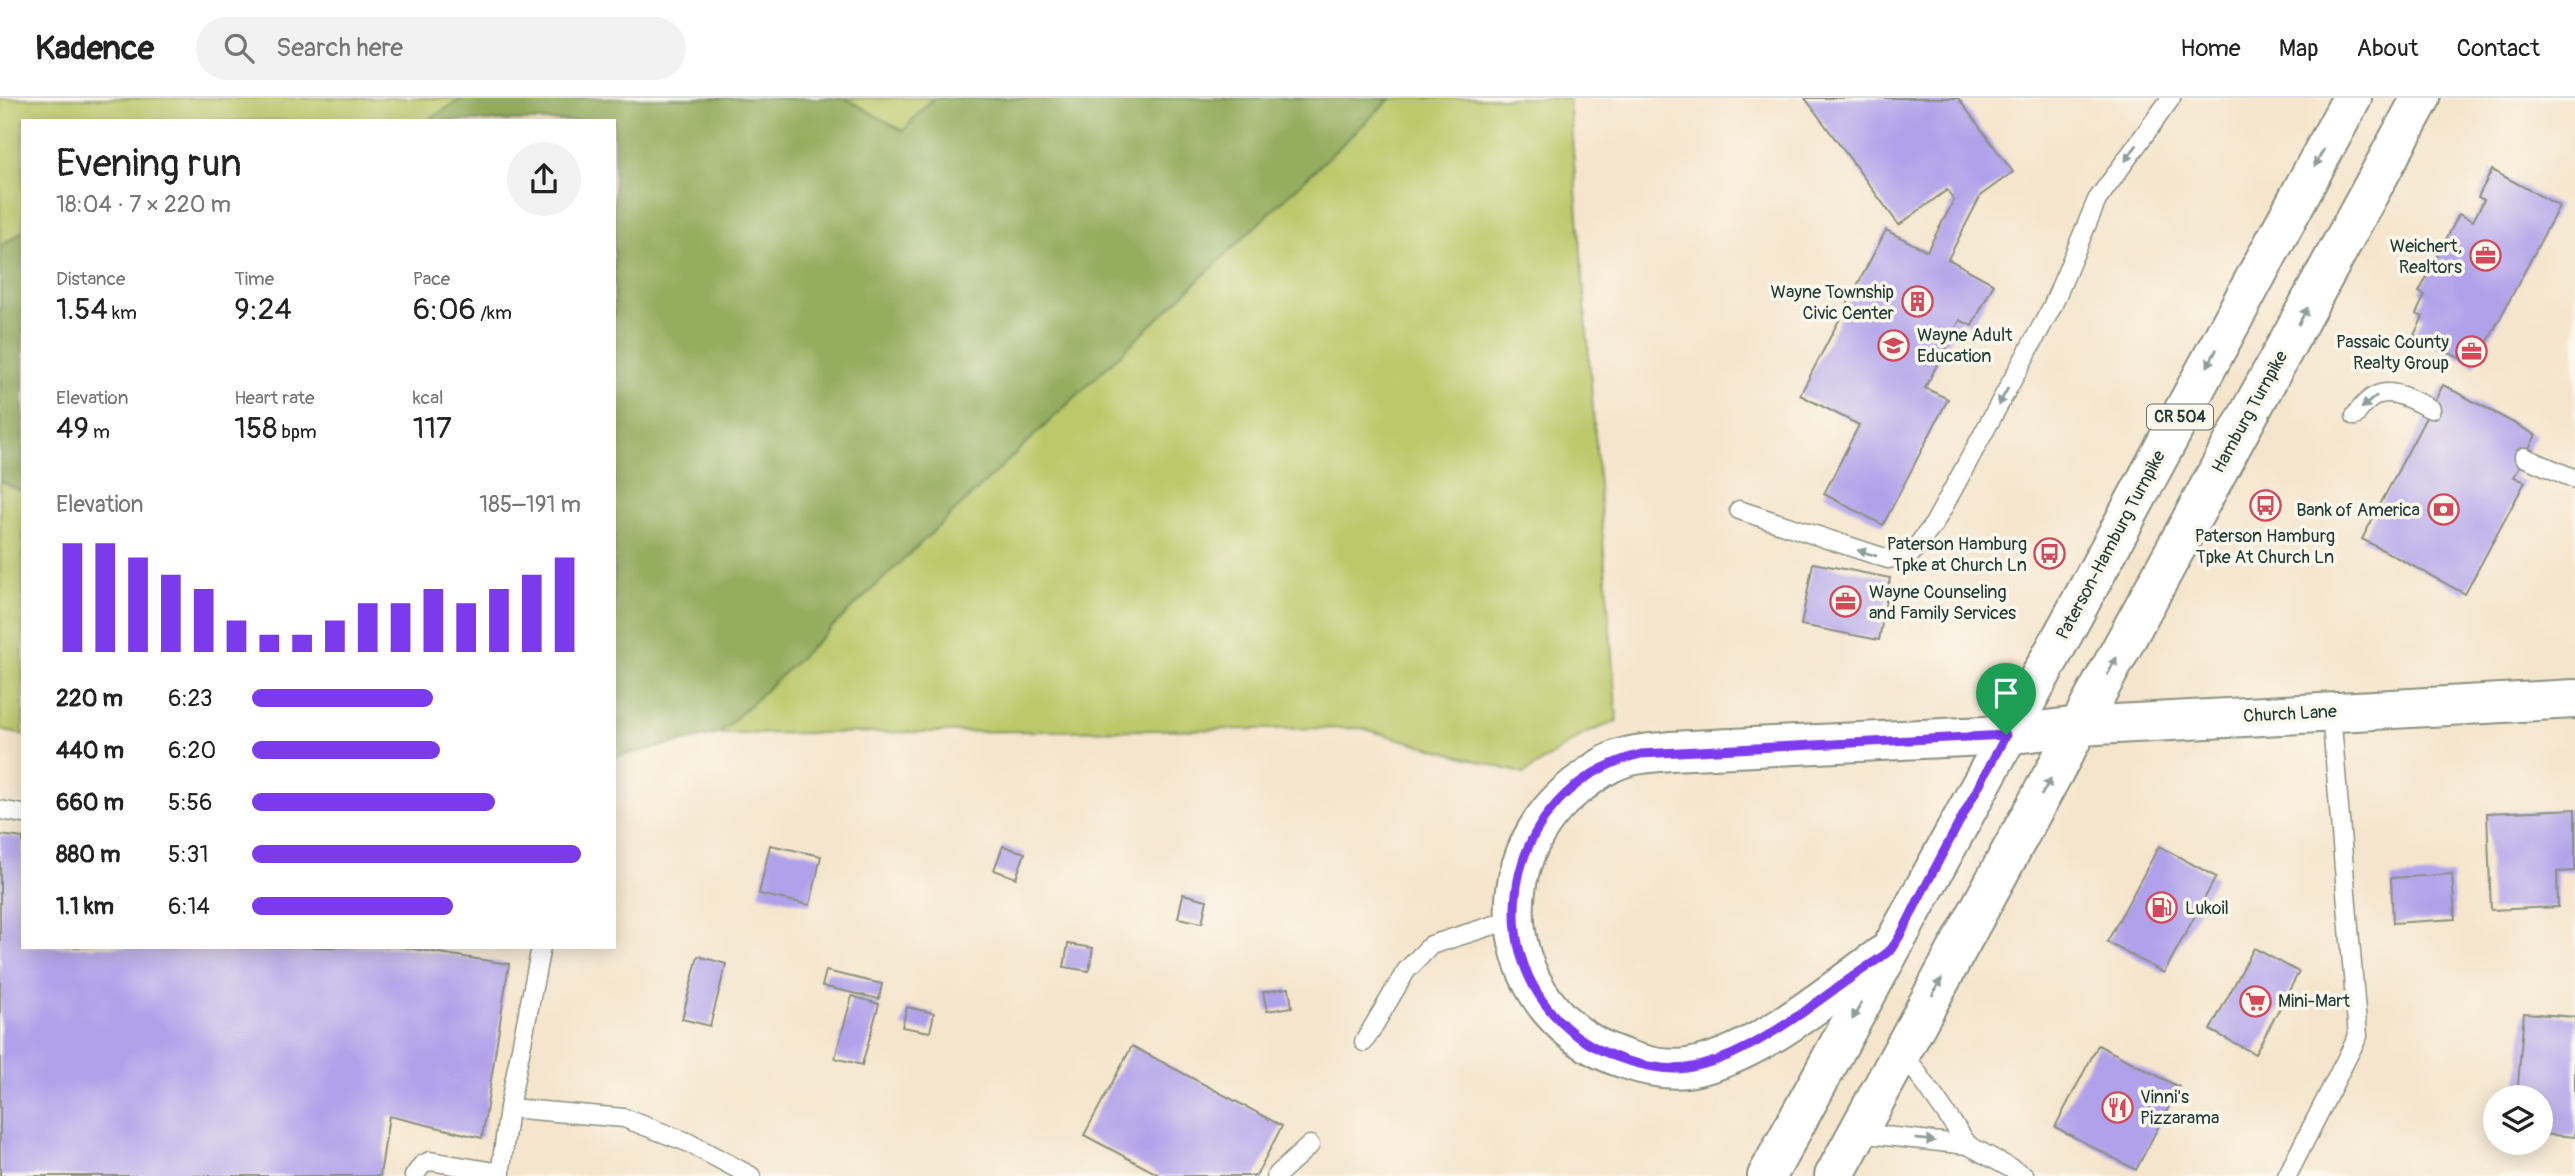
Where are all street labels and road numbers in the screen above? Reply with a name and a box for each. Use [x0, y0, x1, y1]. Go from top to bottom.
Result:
street label: Hamburg Turnpike [2207, 347, 2293, 477]
road number: CR 504 [2147, 404, 2213, 430]
street label: Paterson-Hamburg Turnpike [2051, 446, 2171, 644]
street label: Church Lane [2243, 700, 2337, 728]

